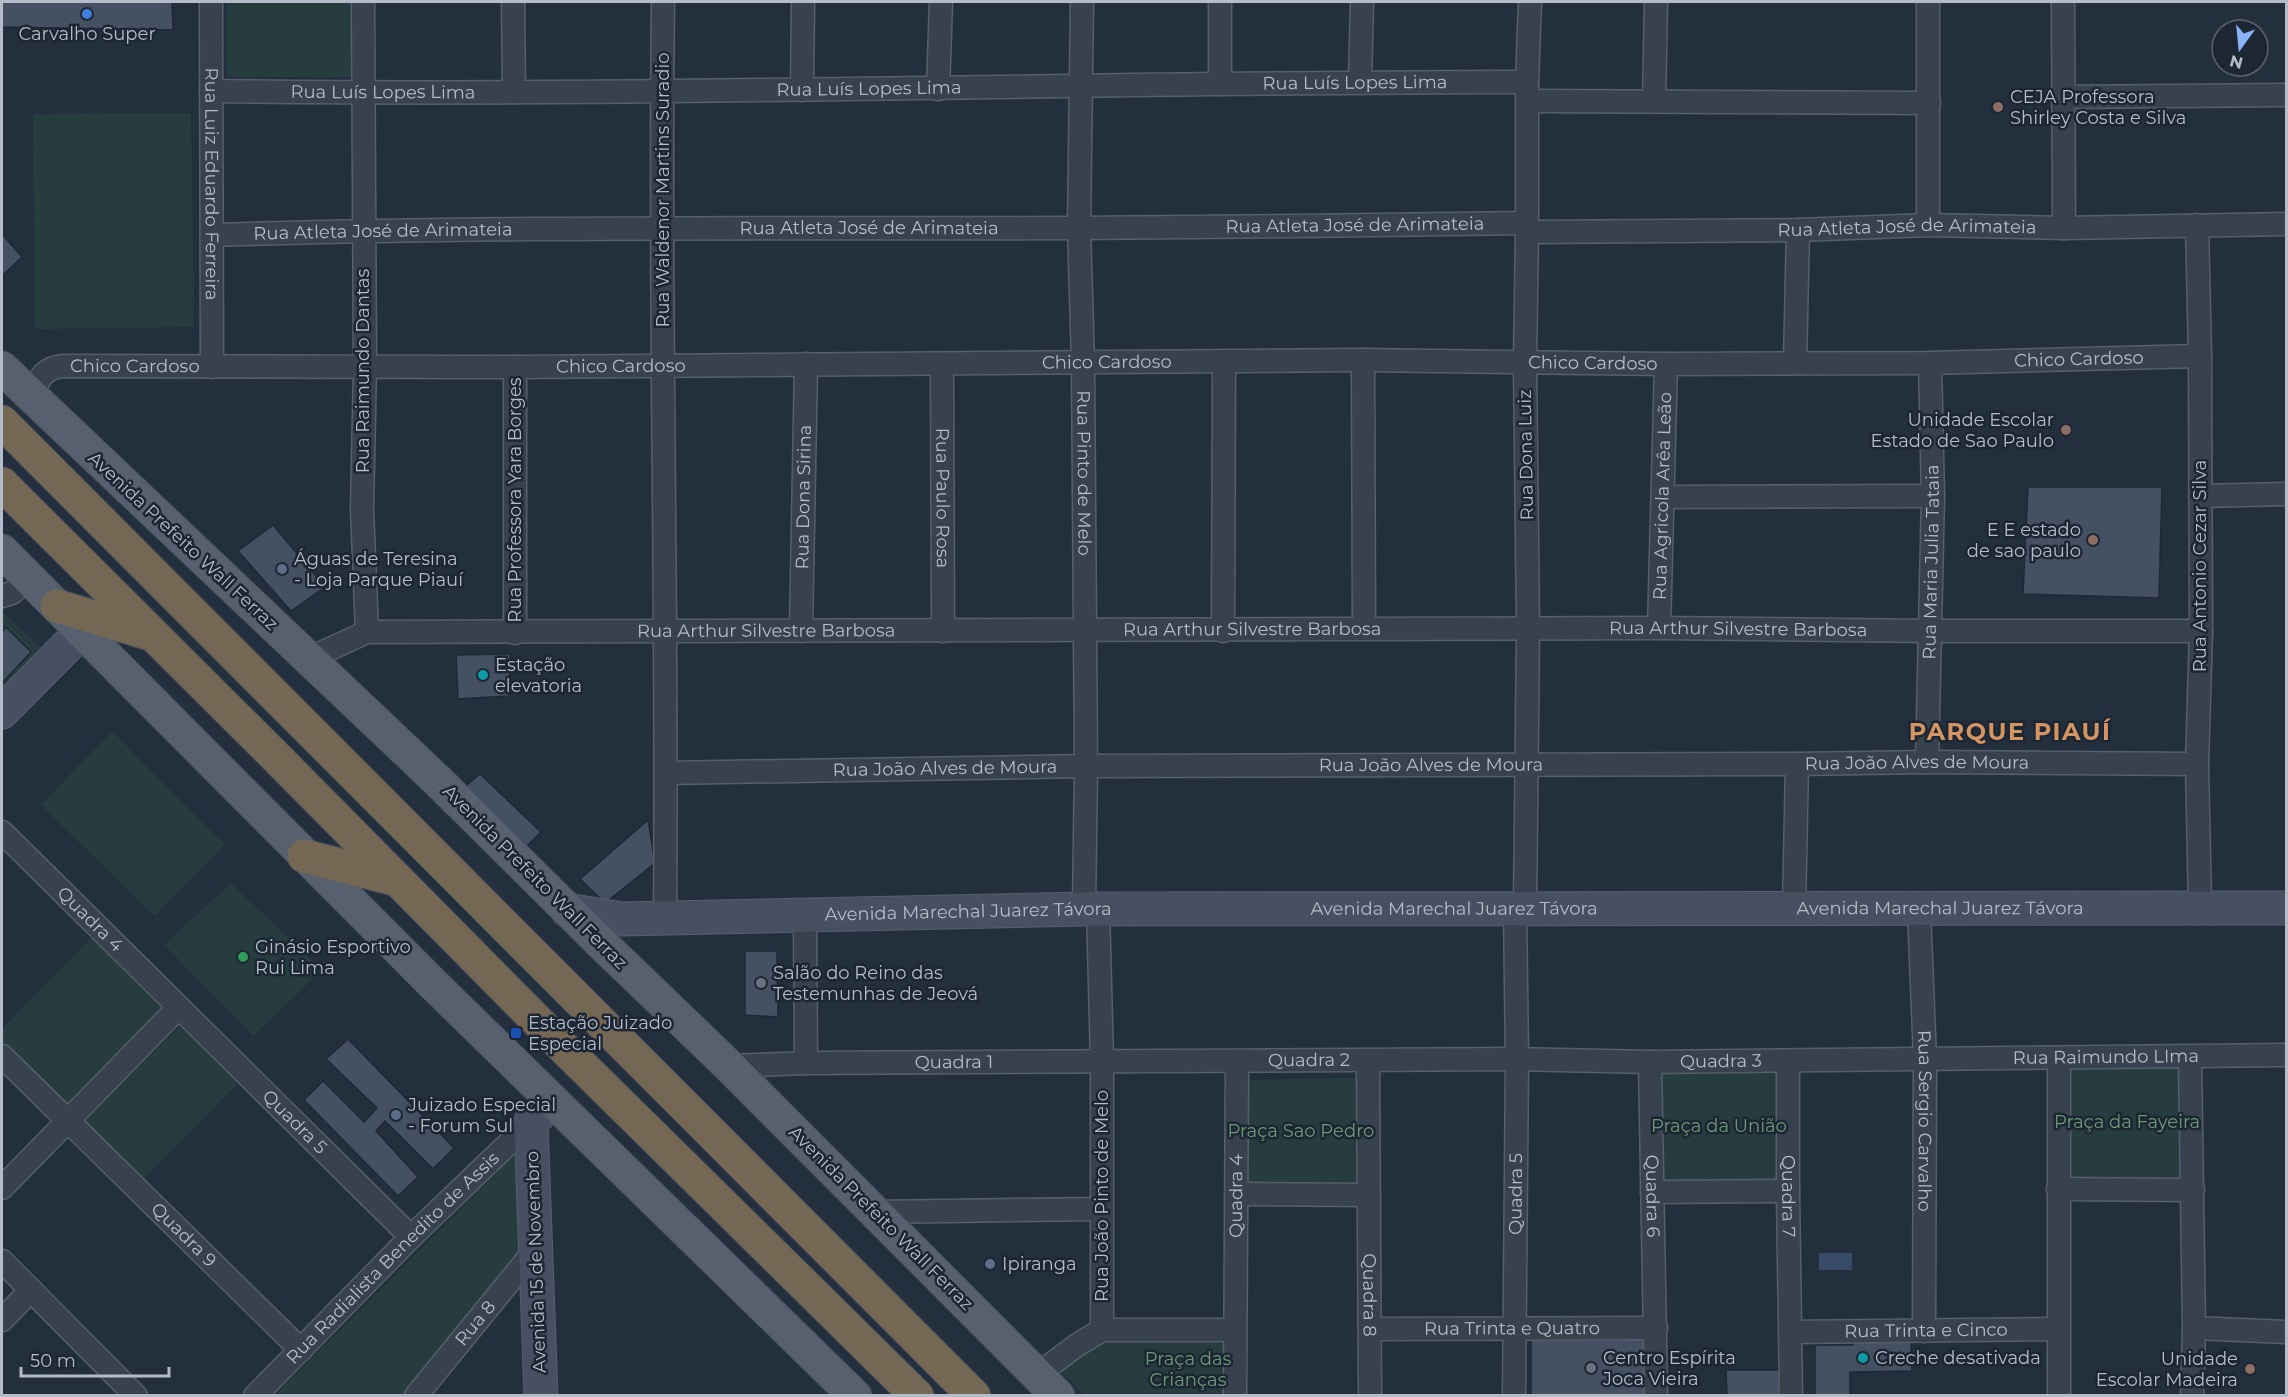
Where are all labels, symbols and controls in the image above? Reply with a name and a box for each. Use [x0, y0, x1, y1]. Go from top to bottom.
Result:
marker: Carvalho Super [80, 7, 94, 21]
north arrow [2210, 18, 2270, 78]
place label: Carvalho Super [18, 23, 156, 45]
text: N [2228, 51, 2245, 73]
street label: Rua Waldenor Martins Suradio [652, 52, 674, 328]
street label: Rua Luiz Eduardo Ferreira [200, 68, 223, 300]
street label: Rua Luís Lopes Lima [1262, 71, 1447, 95]
street label: Rua Luís Lopes Lima [776, 76, 962, 101]
street label: Rua Luís Lopes Lima [290, 81, 475, 103]
place label: CEJA Professora Shirley Costa e Silva [2010, 86, 2186, 129]
marker: CEJA Professora Shirley Costa e Silva [1991, 100, 2005, 114]
street label: Rua Atleta José de Arimateia [1225, 213, 1485, 238]
street label: Rua Atleta José de Arimateia [1777, 214, 2037, 241]
street label: Rua Atleta José de Arimateia [739, 217, 999, 239]
street label: Rua Atleta José de Arimateia [253, 218, 513, 245]
street label: Rua Raimundo Dantas [352, 269, 374, 473]
street label: Chico Cardoso [2014, 346, 2144, 372]
street label: Chico Cardoso [1042, 351, 1172, 374]
street label: Chico Cardoso [1528, 351, 1658, 375]
street label: Chico Cardoso [70, 355, 200, 377]
street label: Chico Cardoso [556, 355, 686, 378]
street label: Rua Professora Yara Borges [504, 377, 526, 623]
street label: Rua Dona Luiz [1514, 389, 1538, 521]
street label: Rua Pinto de Melo [1072, 390, 1095, 556]
street label: Rua Agricola Arêa Leão [1649, 392, 1676, 600]
place label: Unidade Escolar Estado de Sao Paulo [1871, 409, 2054, 452]
marker: Unidade Escolar Estado de Sao Paulo [2059, 423, 2073, 437]
street label: Rua Dona Sirina [791, 424, 816, 570]
street label: Rua Paulo Rosa [931, 428, 954, 568]
street label: Avenida Prefeito Wall Ferraz [84, 447, 282, 635]
street label: Rua Antonio Cezar Silva [2189, 460, 2211, 672]
street label: Rua Maria Julia Tataia [1918, 464, 1944, 660]
place label: E E estado de sao paulo [1967, 519, 2081, 562]
marker: E E estado de sao paulo [2086, 533, 2100, 547]
place label: Águas de Teresina - Loja Parque Piauí [294, 548, 464, 591]
marker: Águas de Teresina - Loja Parque Piauí [275, 562, 289, 576]
street label: Rua Arthur Silvestre Barbosa [1609, 617, 1867, 641]
street label: Rua Arthur Silvestre Barbosa [1123, 618, 1381, 641]
street label: Rua Arthur Silvestre Barbosa [637, 619, 895, 642]
place label: Estação elevatoria [495, 654, 582, 697]
marker: Estação elevatoria [476, 668, 490, 682]
district label: PARQUE PIAUÍ [1909, 717, 2112, 746]
street label: Rua João Alves de Moura [1804, 751, 2029, 775]
street label: Rua João Alves de Moura [1319, 754, 1543, 776]
street label: Rua João Alves de Moura [833, 755, 1057, 781]
street label: Avenida Prefeito Wall Ferraz [438, 780, 632, 974]
street label: Quadra 4 [53, 882, 128, 957]
street label: Avenida Marechal Juarez Távora [1797, 897, 2084, 919]
street label: Avenida Marechal Juarez Távora [824, 898, 1112, 926]
street label: Avenida Marechal Juarez Távora [1311, 898, 1598, 920]
place label: Ginásio Esportivo Rui Lima [255, 936, 411, 979]
marker: Ginásio Esportivo Rui Lima [236, 950, 250, 964]
place label: Salão do Reino das Testemunhas de Jeová [773, 962, 978, 1005]
marker: Salão do Reino das Testemunhas de Jeová [754, 976, 768, 990]
place label: Estação Juizado Especial [528, 1012, 672, 1055]
marker: Estação Juizado Especial [509, 1026, 523, 1040]
street label: Rua Sergio Carvalho [1913, 1030, 1936, 1212]
street label: Rua Raimundo LIma [2013, 1045, 2199, 1069]
street label: Quadra 2 [1268, 1049, 1350, 1071]
street label: Quadra 3 [1680, 1050, 1762, 1073]
street label: Quadra 1 [915, 1051, 993, 1073]
street label: Quadra 5 [258, 1085, 332, 1159]
street label: Rua João Pinto de Melo [1091, 1090, 1113, 1302]
place label: Juizado Especial - Forum Sul [407, 1094, 556, 1137]
marker: Juizado Especial - Forum Sul [389, 1108, 403, 1122]
park label: Praça da Fayeira [2054, 1111, 2200, 1133]
park label: Praça da União [1651, 1115, 1787, 1137]
park label: Praça Sao Pedro [1228, 1120, 1374, 1142]
street label: Avenida Prefeito Wall Ferraz [784, 1121, 978, 1315]
street label: Rua Radialista Benedito de Assis [282, 1147, 504, 1369]
street label: Avenida 15 de Novembro [521, 1151, 551, 1373]
street label: Quadra 5 [1504, 1153, 1527, 1235]
street label: Quadra 4 [1225, 1154, 1247, 1238]
street label: Quadra 6 [1641, 1154, 1664, 1238]
street label: Quadra 7 [1777, 1155, 1800, 1237]
street label: Quadra 9 [147, 1198, 221, 1272]
place label: Ipiranga [1002, 1253, 1077, 1275]
street label: Quadra 8 [1358, 1253, 1381, 1337]
marker: Ipiranga [983, 1257, 997, 1271]
street label: Rua 8 [450, 1296, 500, 1350]
street label: Rua Trinta e Quatro [1424, 1317, 1600, 1340]
street label: Rua Trinta e Cinco [1844, 1319, 2008, 1342]
scale bar [21, 1340, 170, 1378]
place label: Centro Espírita Joca Vieira [1602, 1347, 1736, 1390]
place label: Creche desativada [1875, 1347, 2041, 1369]
park label: Praça das Crianças [1145, 1348, 1232, 1391]
place label: Unidade Escolar Madeira [2096, 1348, 2238, 1391]
text: 50 m [30, 1350, 76, 1372]
marker: Creche desativada [1856, 1351, 1870, 1365]
marker: Centro Espírita Joca Vieira [1584, 1361, 1598, 1375]
marker: Unidade Escolar Madeira [2243, 1362, 2257, 1376]

